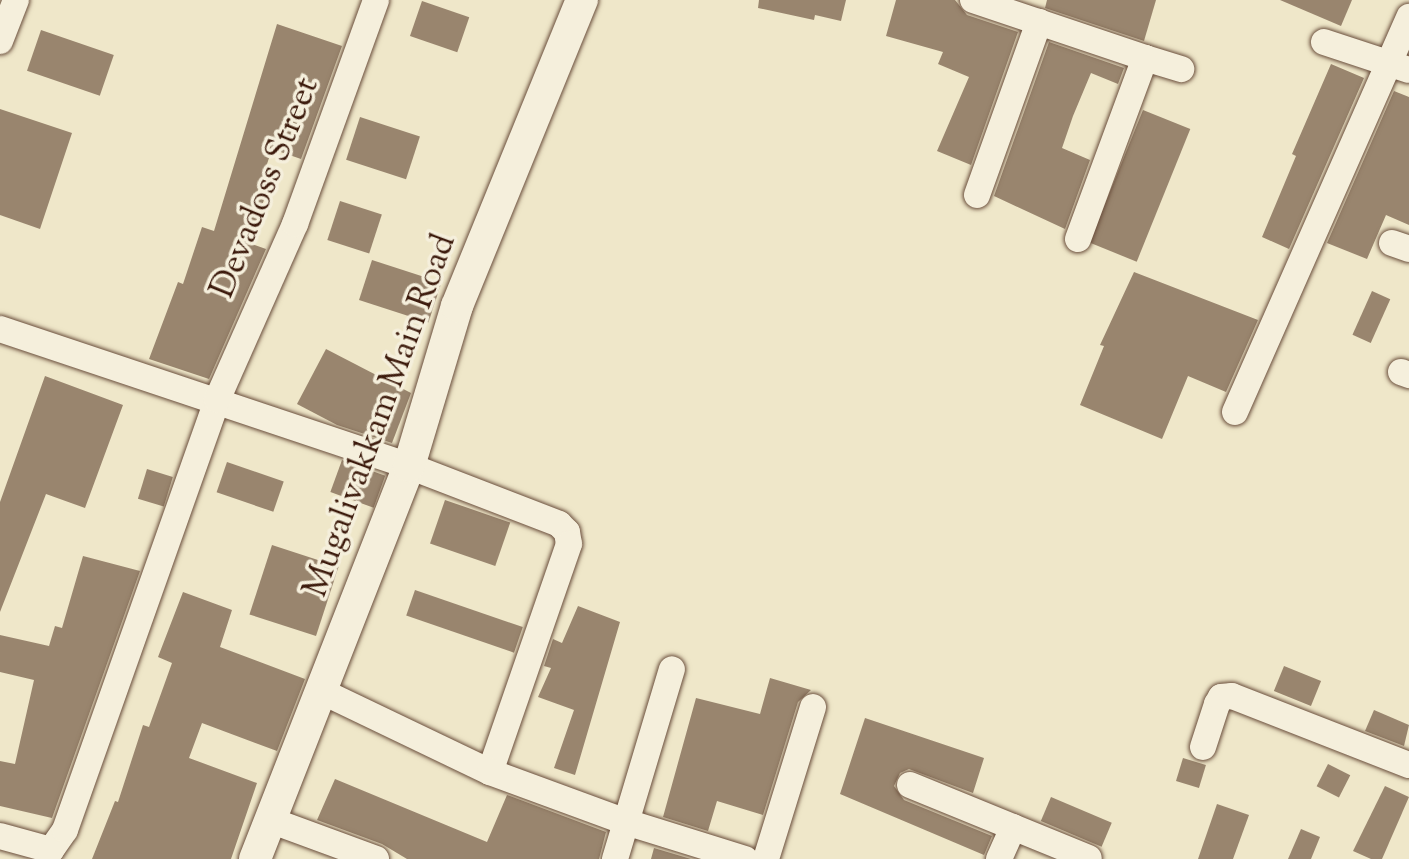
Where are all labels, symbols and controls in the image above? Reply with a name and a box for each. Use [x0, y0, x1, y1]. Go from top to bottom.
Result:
street label: Devadoss Street [203, 72, 329, 304]
street label: Mugalivakkam Main Road [296, 229, 466, 603]

